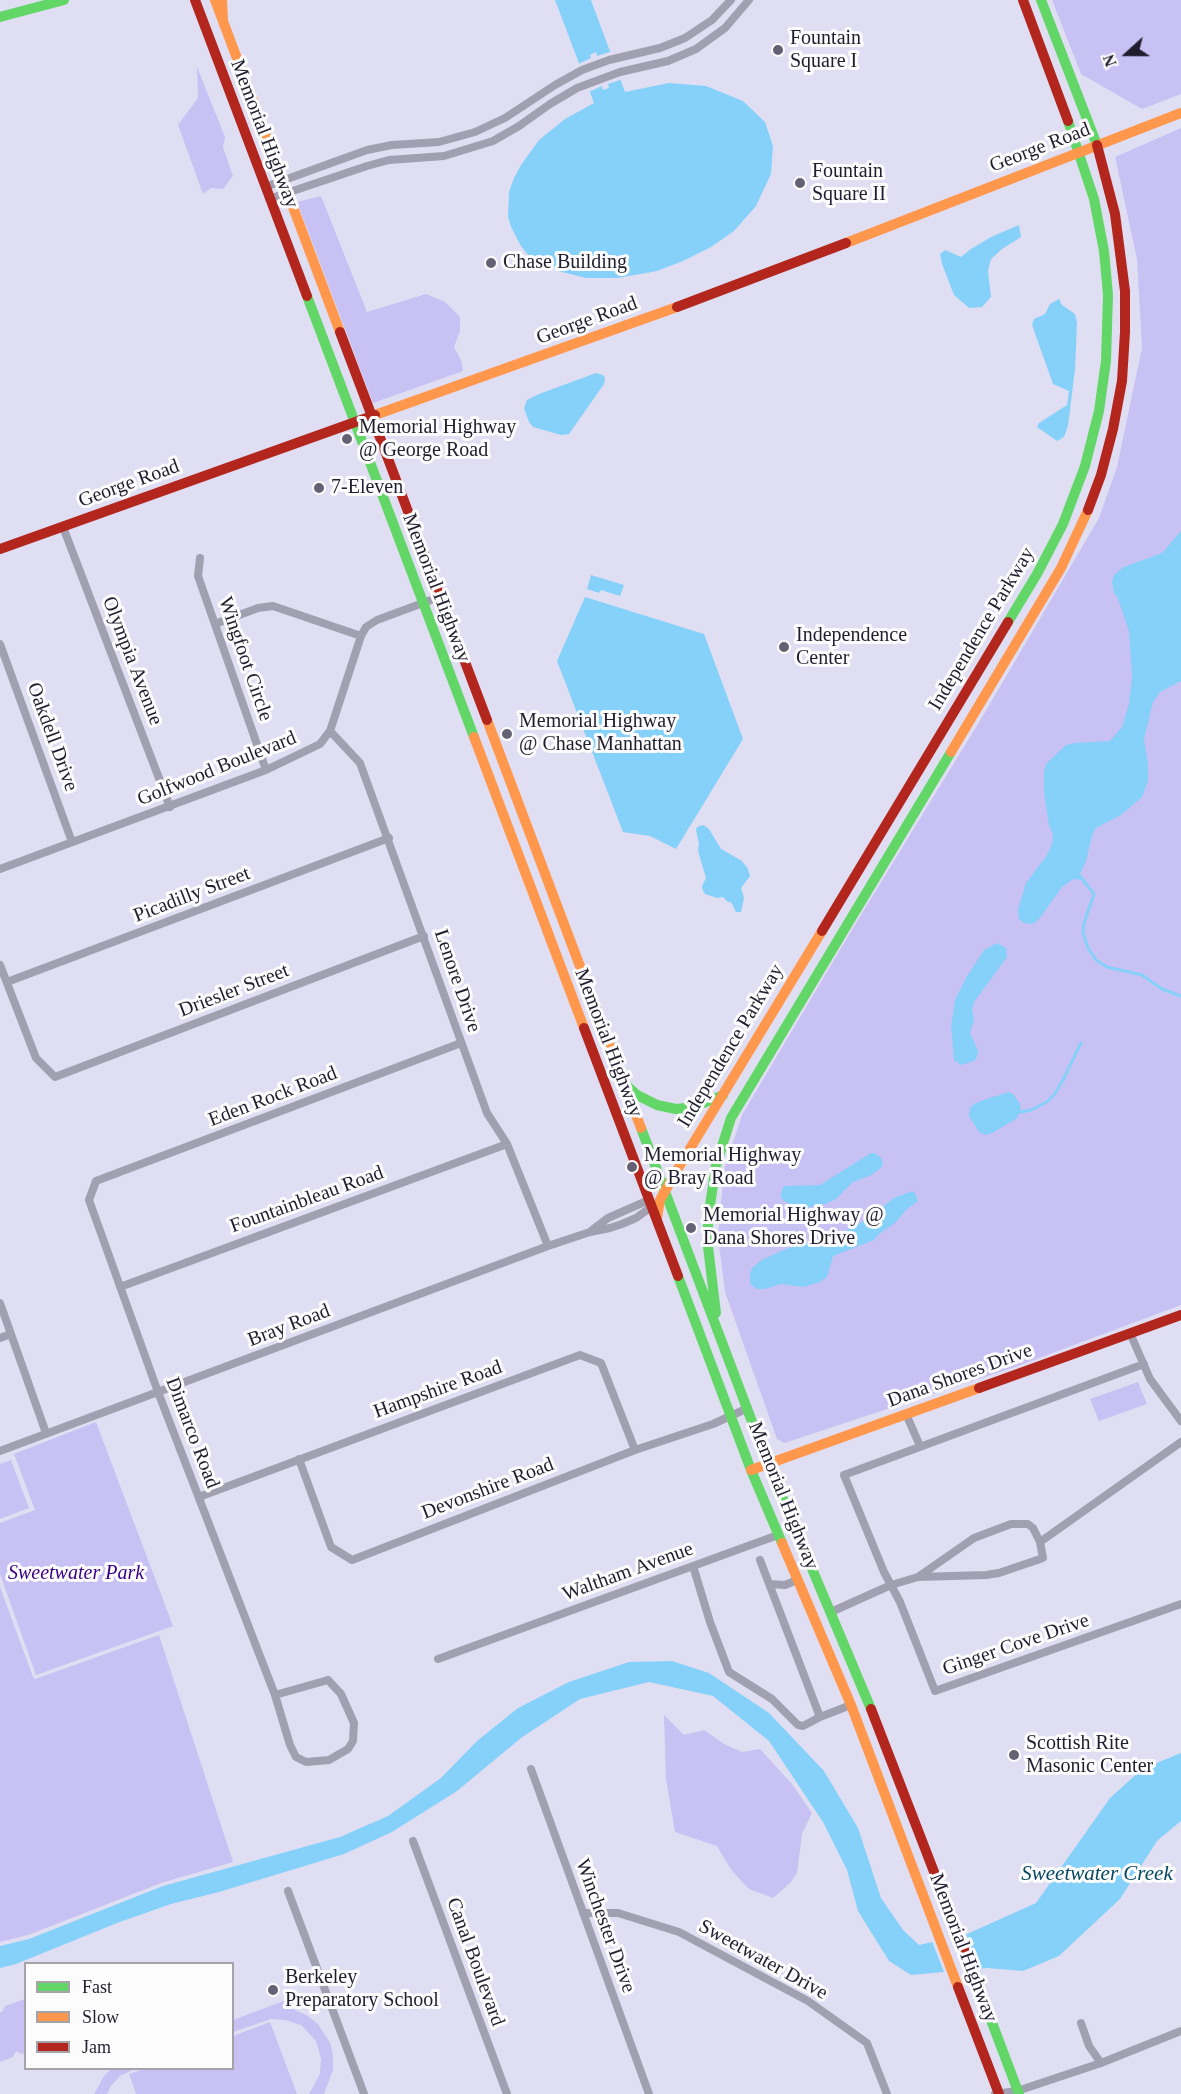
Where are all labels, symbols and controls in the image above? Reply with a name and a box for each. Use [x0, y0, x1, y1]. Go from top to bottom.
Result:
north arrow [1097, 24, 1157, 84]
place label: Fountain Square I [790, 27, 861, 74]
marker: Fountain Square I [771, 43, 785, 57]
text: N [1100, 52, 1120, 69]
street label: Memorial Highway [225, 56, 303, 212]
street label: George Road [986, 118, 1094, 178]
place label: Fountain Square II [812, 160, 886, 207]
marker: Fountain Square II [793, 176, 807, 190]
place label: Chase Building [503, 251, 627, 275]
marker: Chase Building [484, 256, 498, 270]
street label: George Road [533, 292, 641, 350]
place label: Memorial Highway @ George Road [359, 416, 516, 463]
marker: Memorial Highway @ George Road [340, 432, 354, 446]
street label: George Road [75, 455, 183, 513]
place label: 7-Eleven [331, 476, 403, 500]
marker: 7-Eleven [312, 481, 326, 495]
street label: Memorial Highway [397, 510, 475, 666]
street label: Independence Parkway [924, 543, 1040, 715]
street label: Olympia Avenue [96, 593, 168, 729]
street label: Wingfoot Circle [213, 594, 277, 724]
place label: Independence Center [796, 624, 907, 671]
marker: Independence Center [777, 640, 791, 654]
street label: Oakdell Drive [21, 679, 83, 795]
place label: Memorial Highway @ Chase Manhattan [519, 710, 682, 757]
street label: Golfwood Boulevard [134, 726, 300, 812]
marker: Memorial Highway @ Chase Manhattan [500, 727, 514, 741]
street label: Picadilly Street [130, 862, 254, 928]
street label: Lenore Drive [428, 926, 486, 1036]
street label: Driesler Street [176, 959, 292, 1023]
street label: Independence Parkway [673, 960, 789, 1132]
street label: Memorial Highway [569, 965, 647, 1121]
street label: Eden Rock Road [205, 1062, 341, 1132]
place label: Memorial Highway @ Bray Road [644, 1144, 801, 1191]
marker: Memorial Highway @ Bray Road [625, 1160, 639, 1174]
street label: Fountainbleau Road [227, 1161, 387, 1239]
place label: Memorial Highway @ Dana Shores Drive [703, 1204, 884, 1251]
marker: Memorial Highway @ Dana Shores Drive [684, 1221, 698, 1235]
street label: Bray Road [245, 1299, 333, 1353]
street label: Dana Shores Drive [884, 1339, 1036, 1413]
street label: Hampshire Road [370, 1356, 506, 1424]
street label: Dimarco Road [160, 1374, 224, 1492]
street label: Memorial Highway [742, 1419, 824, 1573]
street label: Devonshire Road [419, 1453, 557, 1525]
street label: Waltham Avenue [559, 1537, 697, 1607]
park label: Sweetwater Park [8, 1562, 144, 1586]
street label: Ginger Cove Drive [940, 1609, 1092, 1681]
place label: Scottish Rite Masonic Center [1026, 1732, 1153, 1779]
marker: Scottish Rite Masonic Center [1007, 1748, 1021, 1762]
street label: Winchester Drive [570, 1856, 640, 1996]
water label: Sweetwater Creek [1021, 1861, 1173, 1887]
street label: Memorial Highway [924, 1870, 1002, 2026]
street label: Canal Boulevard [441, 1894, 509, 2030]
street label: Sweetwater Drive [694, 1915, 832, 2005]
legend [24, 1962, 234, 2070]
place label: Berkeley Preparatory School [285, 1966, 439, 2013]
text: Fast [82, 1977, 112, 1997]
marker: Berkeley Preparatory School [266, 1983, 280, 1997]
text: Slow [82, 2007, 119, 2027]
text: Jam [82, 2037, 111, 2057]

